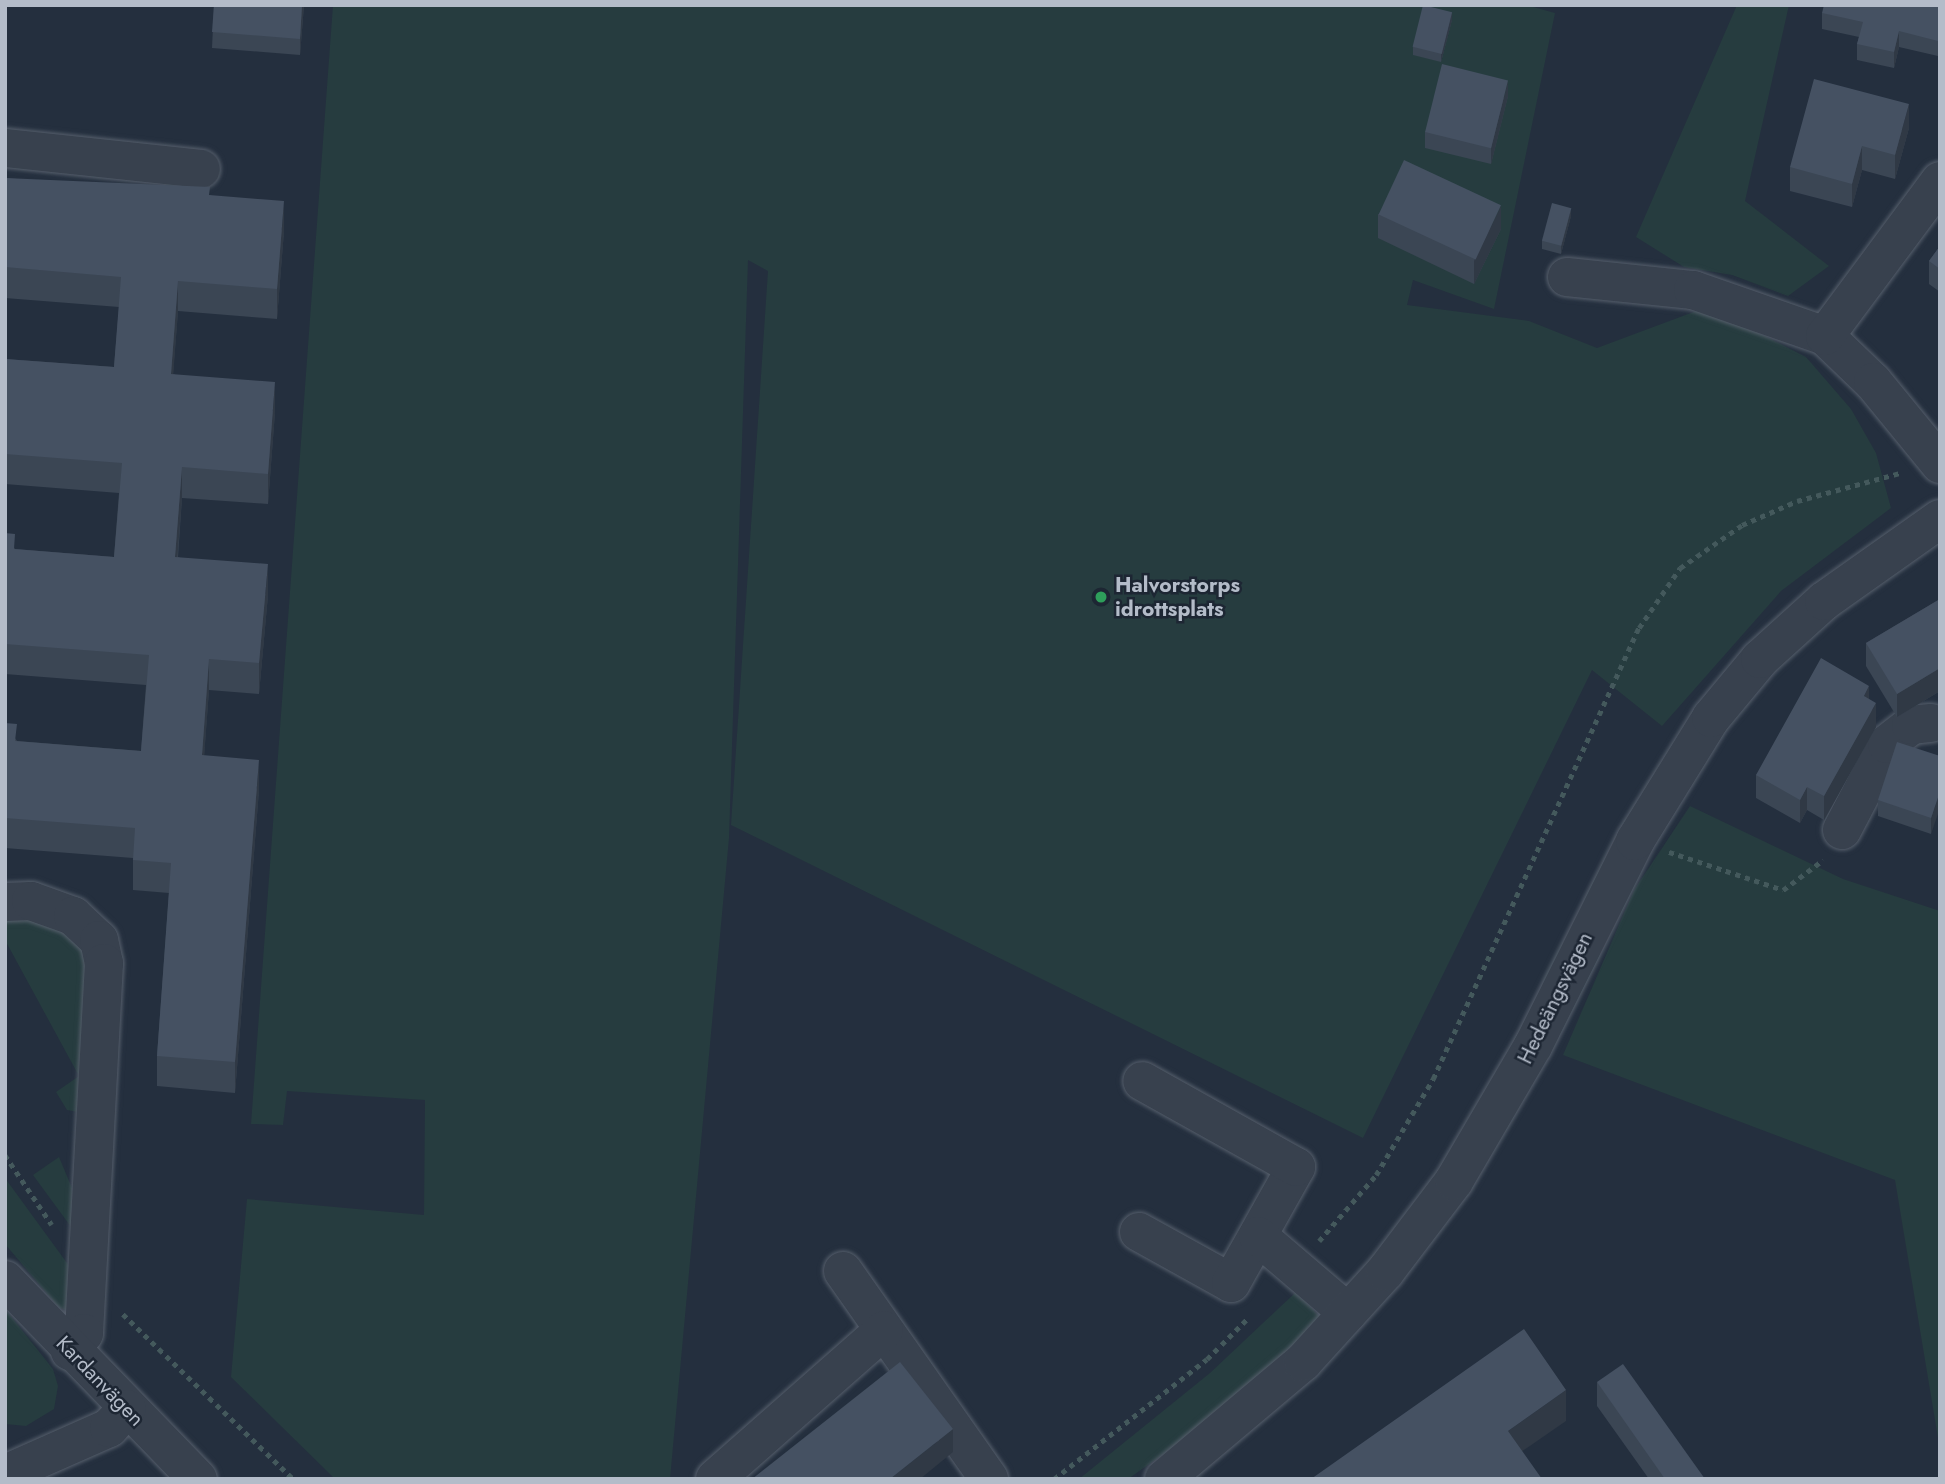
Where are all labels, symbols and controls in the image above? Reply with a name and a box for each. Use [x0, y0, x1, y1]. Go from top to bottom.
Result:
place label: Halvorstorps idrottsplats [1115, 572, 1240, 622]
marker: Halvorstorps idrottsplats [1093, 589, 1109, 605]
street label: Hedeängsvägen [1512, 928, 1598, 1068]
street label: Kardanvägen [51, 1331, 149, 1431]

